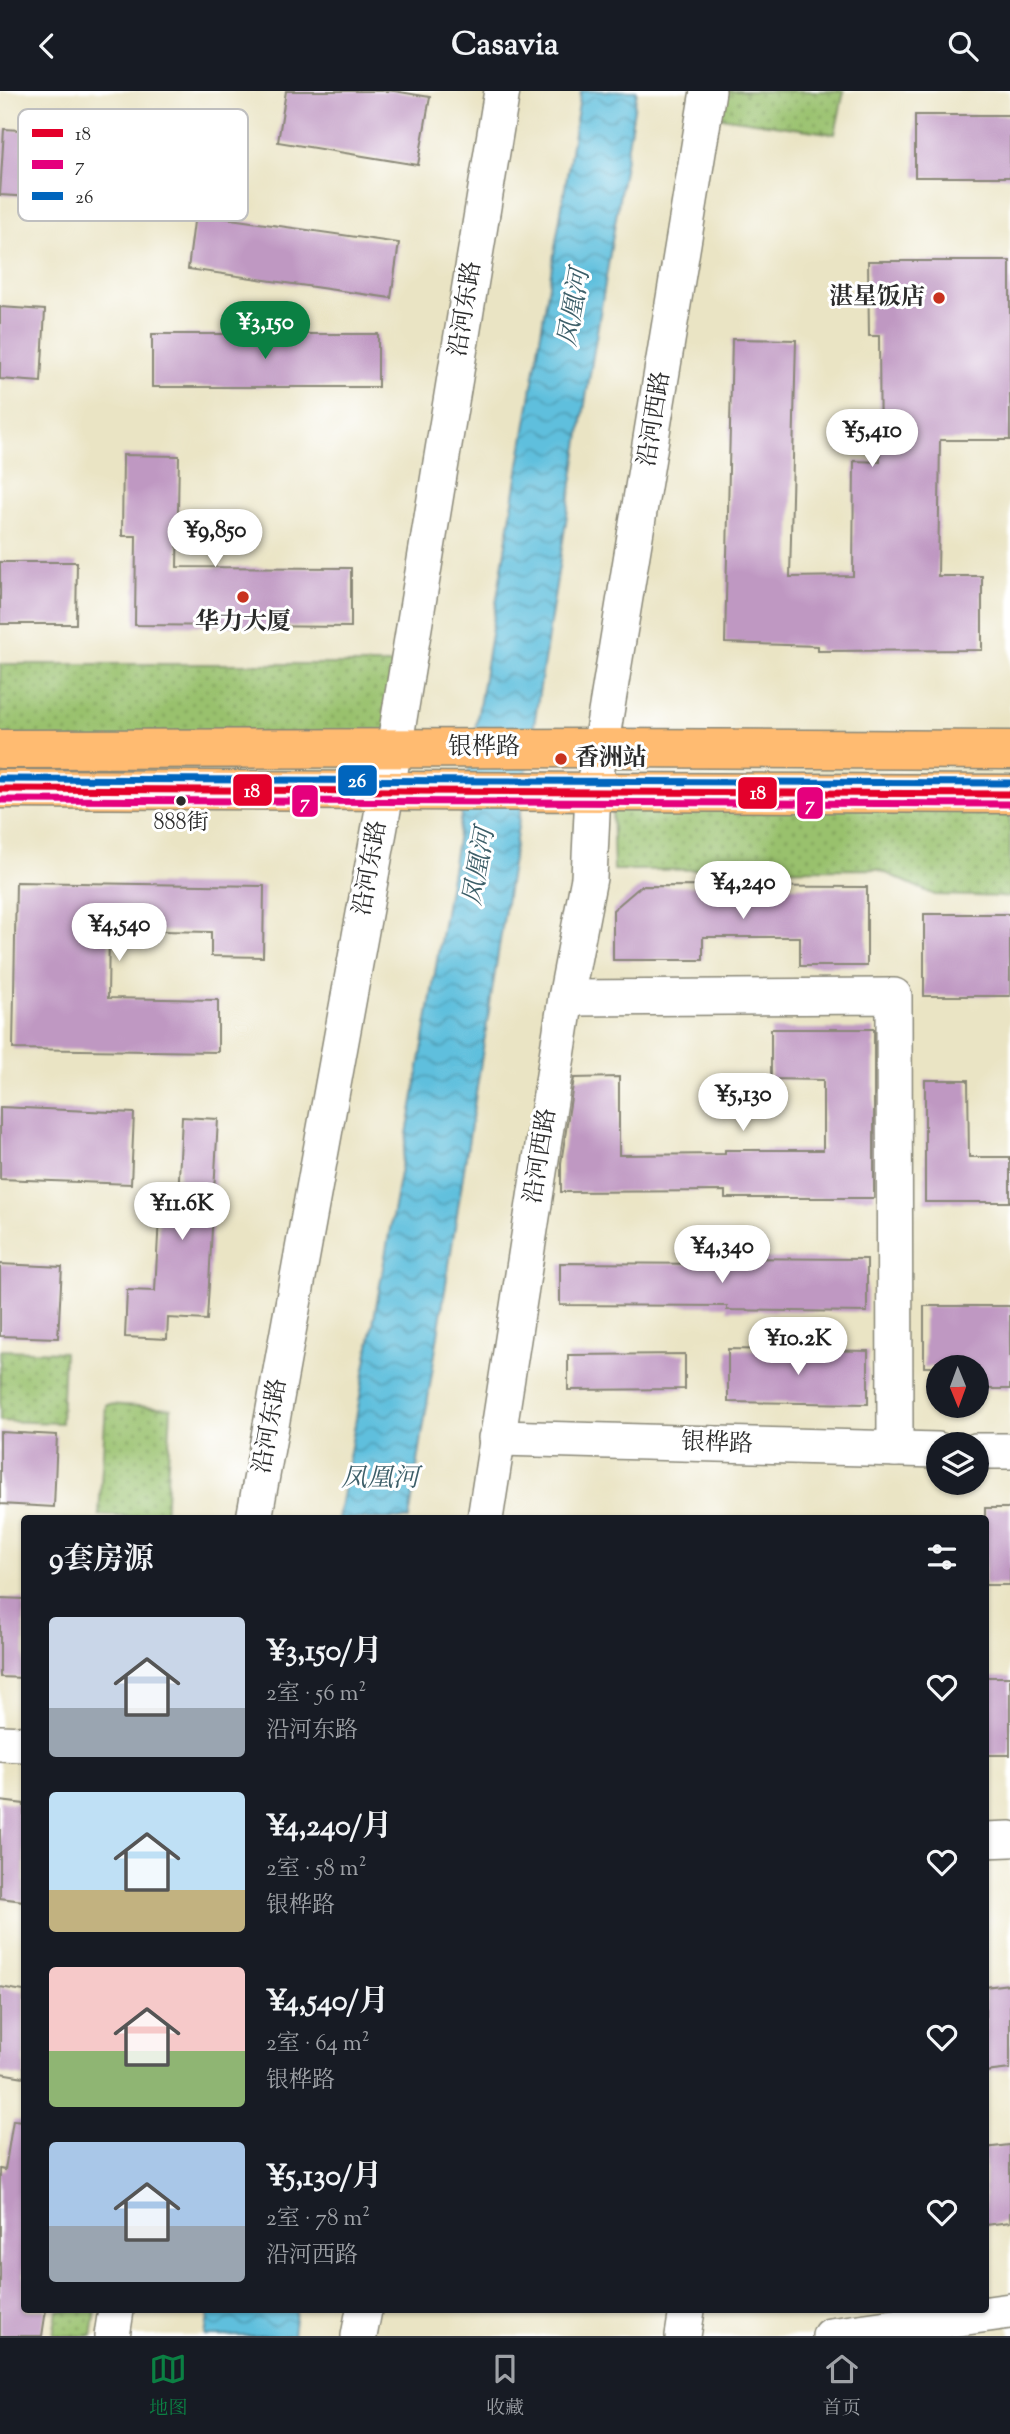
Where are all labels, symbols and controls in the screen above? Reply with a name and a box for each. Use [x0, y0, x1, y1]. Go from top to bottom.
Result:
text: Casavia [451, 23, 559, 69]
icon: back [28, 27, 66, 65]
icon: search [944, 27, 982, 65]
legend [18, 109, 248, 221]
text: 18 [75, 122, 91, 149]
text: 7 [75, 153, 85, 180]
text: 26 [75, 185, 93, 212]
street label: 沿河东路 [442, 259, 490, 359]
water label: 凤凰河 [550, 262, 601, 350]
place label: 湛星饭店 [829, 281, 925, 315]
marker: 湛星饭店 [931, 290, 947, 306]
pin: ¥3,150 [208, 301, 322, 361]
text: ¥3,150 [236, 307, 294, 340]
street label: 沿河西路 [631, 369, 679, 469]
pin: ¥5,410 [815, 409, 929, 469]
text: ¥5,410 [842, 415, 902, 448]
pin: ¥9,850 [158, 510, 272, 569]
text: ¥9,850 [183, 515, 247, 548]
marker: 华力大厦 [235, 589, 251, 605]
place label: 华力大厦 [195, 606, 291, 640]
street label: 银桦路 [448, 731, 520, 765]
place label: 香洲站 [575, 742, 647, 776]
marker: 香洲站 [553, 751, 569, 767]
line badge: 26 [337, 764, 378, 797]
text: 26 [348, 769, 366, 796]
line badge: 18 [232, 773, 273, 807]
line badge: 18 [737, 776, 778, 810]
text: 18 [244, 779, 260, 806]
text: 18 [750, 781, 766, 808]
line badge: 7 [291, 784, 319, 818]
line badge: 7 [796, 786, 824, 820]
text: 7 [300, 790, 310, 817]
text: 7 [805, 792, 815, 819]
marker: 888街 [174, 794, 188, 808]
place label: 888街 [153, 808, 209, 840]
street label: 沿河东路 [346, 818, 396, 918]
water label: 凤凰河 [455, 821, 506, 909]
pin: ¥4,240 [686, 861, 800, 921]
text: ¥4,240 [710, 867, 776, 900]
pin: ¥4,540 [62, 903, 176, 963]
text: ¥4,540 [88, 909, 150, 942]
pin: ¥5,130 [686, 1073, 800, 1133]
text: ¥5,130 [714, 1079, 772, 1112]
street label: 沿河西路 [517, 1106, 565, 1206]
pin: ¥11.6K [125, 1183, 239, 1242]
text: ¥11.6K [150, 1188, 214, 1221]
pin: ¥4,340 [665, 1225, 779, 1285]
text: ¥4,340 [690, 1231, 754, 1264]
pin: ¥10.2K [741, 1317, 855, 1377]
text: ¥10.2K [764, 1323, 832, 1356]
north arrow [926, 1355, 989, 1417]
map controls [926, 1355, 989, 1495]
street label: 沿河东路 [246, 1376, 296, 1476]
street label: 银桦路 [680, 1426, 754, 1462]
button: layers [926, 1432, 989, 1495]
water label: 凤凰河 [341, 1461, 423, 1498]
icon: filters [923, 1538, 961, 1576]
text: 9套房源 [49, 1539, 154, 1582]
text: ¥3,150/月 [266, 1631, 382, 1674]
icon: home [105, 1645, 189, 1729]
icon: heart [923, 1668, 961, 1706]
text: 2室 · 56 m² [266, 1678, 366, 1711]
text: 沿河东路 [266, 1715, 358, 1748]
text: ¥4,240/月 [266, 1806, 392, 1849]
icon: home [105, 1820, 189, 1904]
icon: heart [923, 1843, 961, 1881]
text: 2室 · 58 m² [266, 1853, 366, 1886]
text: 银桦路 [266, 1890, 335, 1923]
text: ¥4,540/月 [266, 1981, 389, 2024]
icon: home [105, 1995, 189, 2079]
icon: heart [923, 2018, 961, 2056]
text: 2室 · 64 m² [266, 2028, 370, 2061]
text: 银桦路 [266, 2065, 335, 2098]
text: ¥5,130/月 [266, 2156, 382, 2199]
icon: home [105, 2170, 189, 2254]
icon: heart [923, 2193, 961, 2231]
text: 2室 · 78 m² [266, 2203, 370, 2236]
text: 沿河西路 [266, 2240, 358, 2273]
tab: 地图 [149, 2350, 187, 2423]
tab: 收藏 [486, 2350, 524, 2423]
tab: 首页 [823, 2350, 861, 2423]

